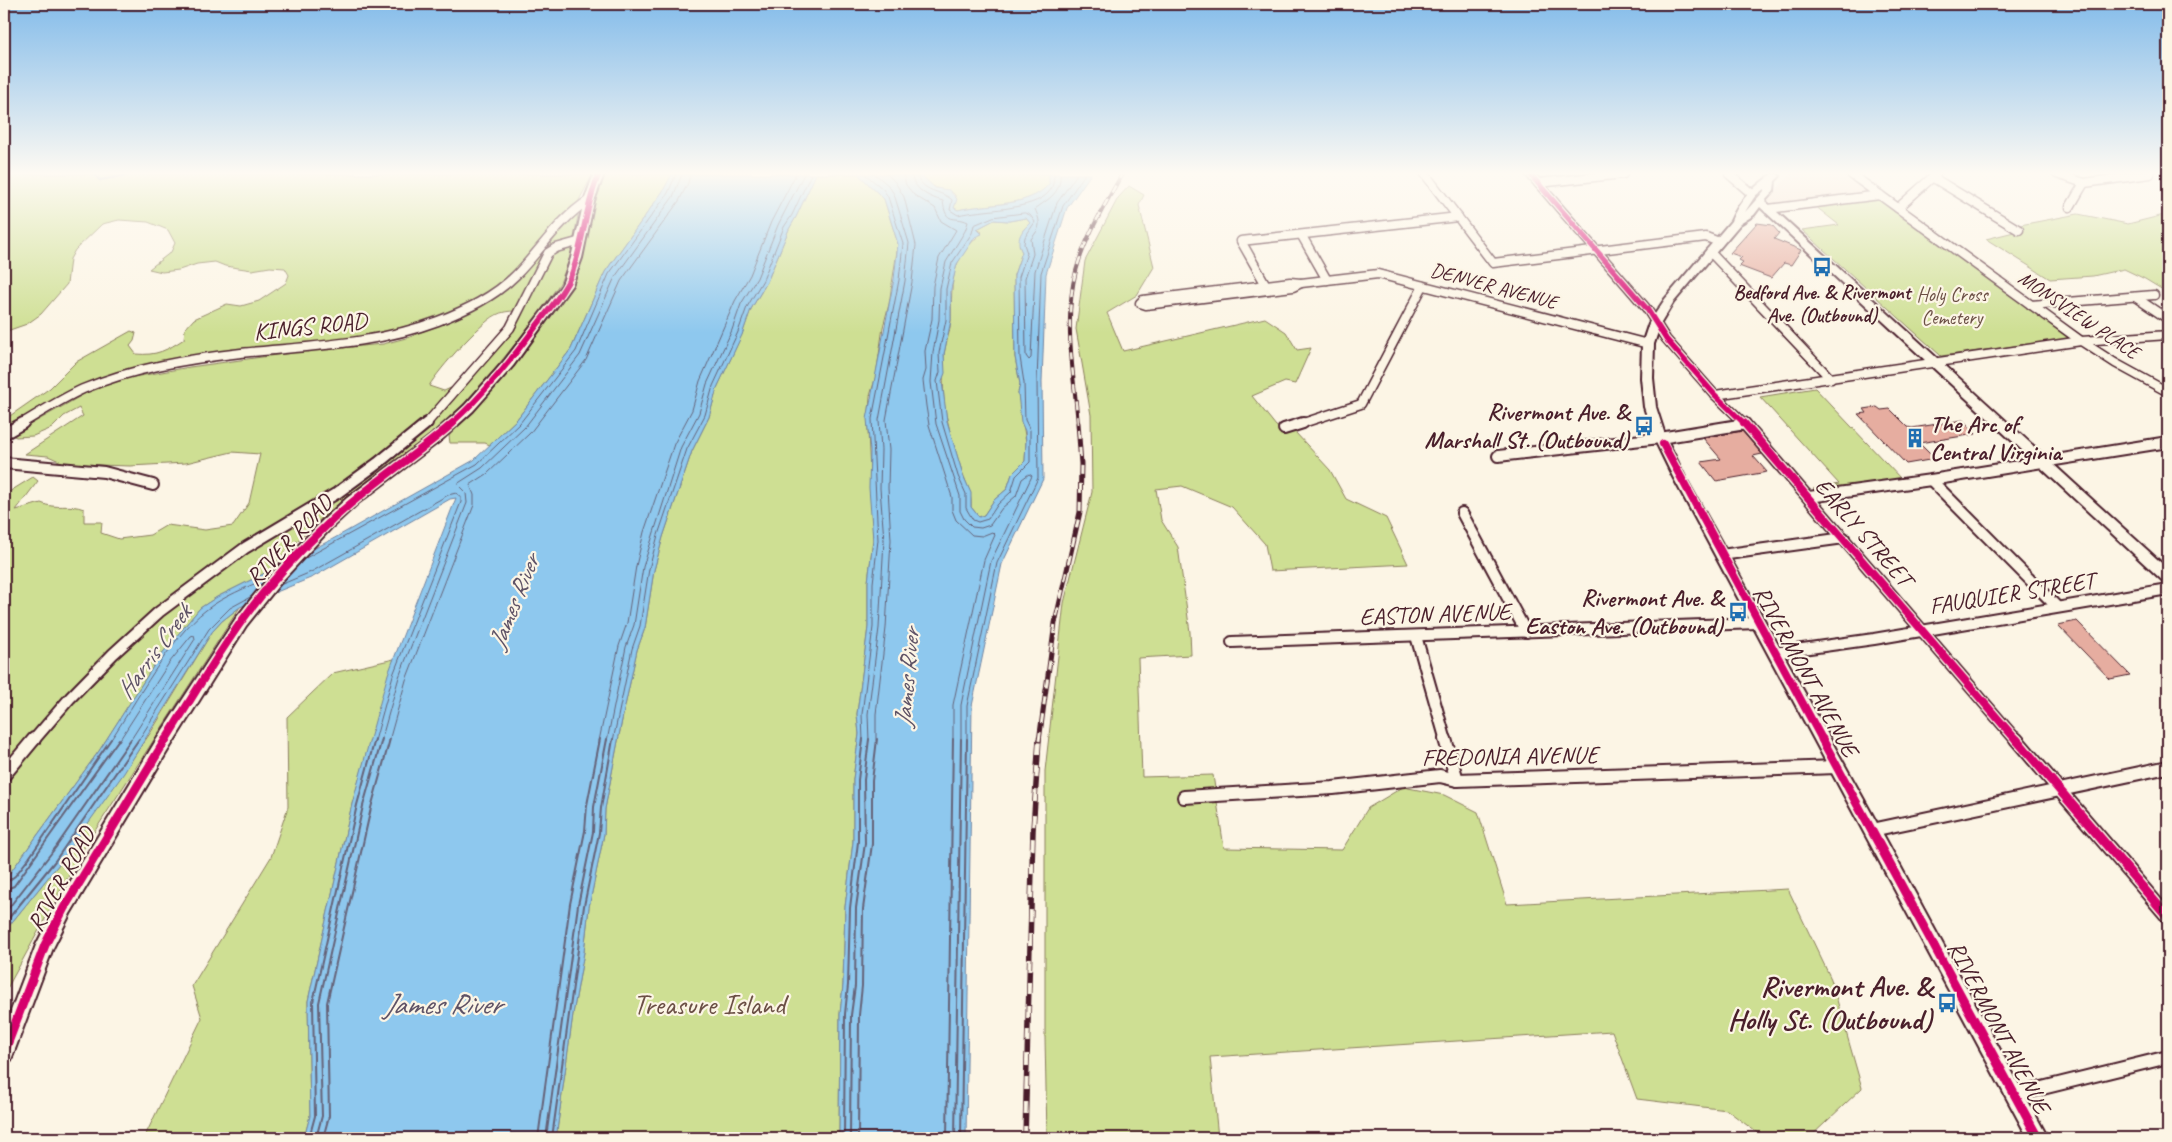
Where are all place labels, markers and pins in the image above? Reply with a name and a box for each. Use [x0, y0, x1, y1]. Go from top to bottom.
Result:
bus stop icon: Bedford Ave. & Rivermont Ave. (Outbound) [1811, 256, 1833, 278]
place label: Bedford Ave. & Rivermont Ave. (Outbound) [1734, 280, 1913, 328]
place label: Rivermont Ave. & Marshall St. (Outbound) [1424, 397, 1632, 455]
place label: The Arc of Central Virginia [1930, 409, 2063, 467]
bus stop icon: Rivermont Ave. & Marshall St. (Outbound) [1633, 415, 1655, 437]
building icon: The Arc of Central Virginia [1904, 427, 1926, 449]
place label: Rivermont Ave. & Easton Ave. (Outbound) [1525, 583, 1726, 641]
bus stop icon: Rivermont Ave. & Easton Ave. (Outbound) [1727, 601, 1749, 623]
place label: Rivermont Ave. & Holly St. (Outbound) [1728, 968, 1936, 1038]
bus stop icon: Rivermont Ave. & Holly St. (Outbound) [1936, 992, 1958, 1014]

